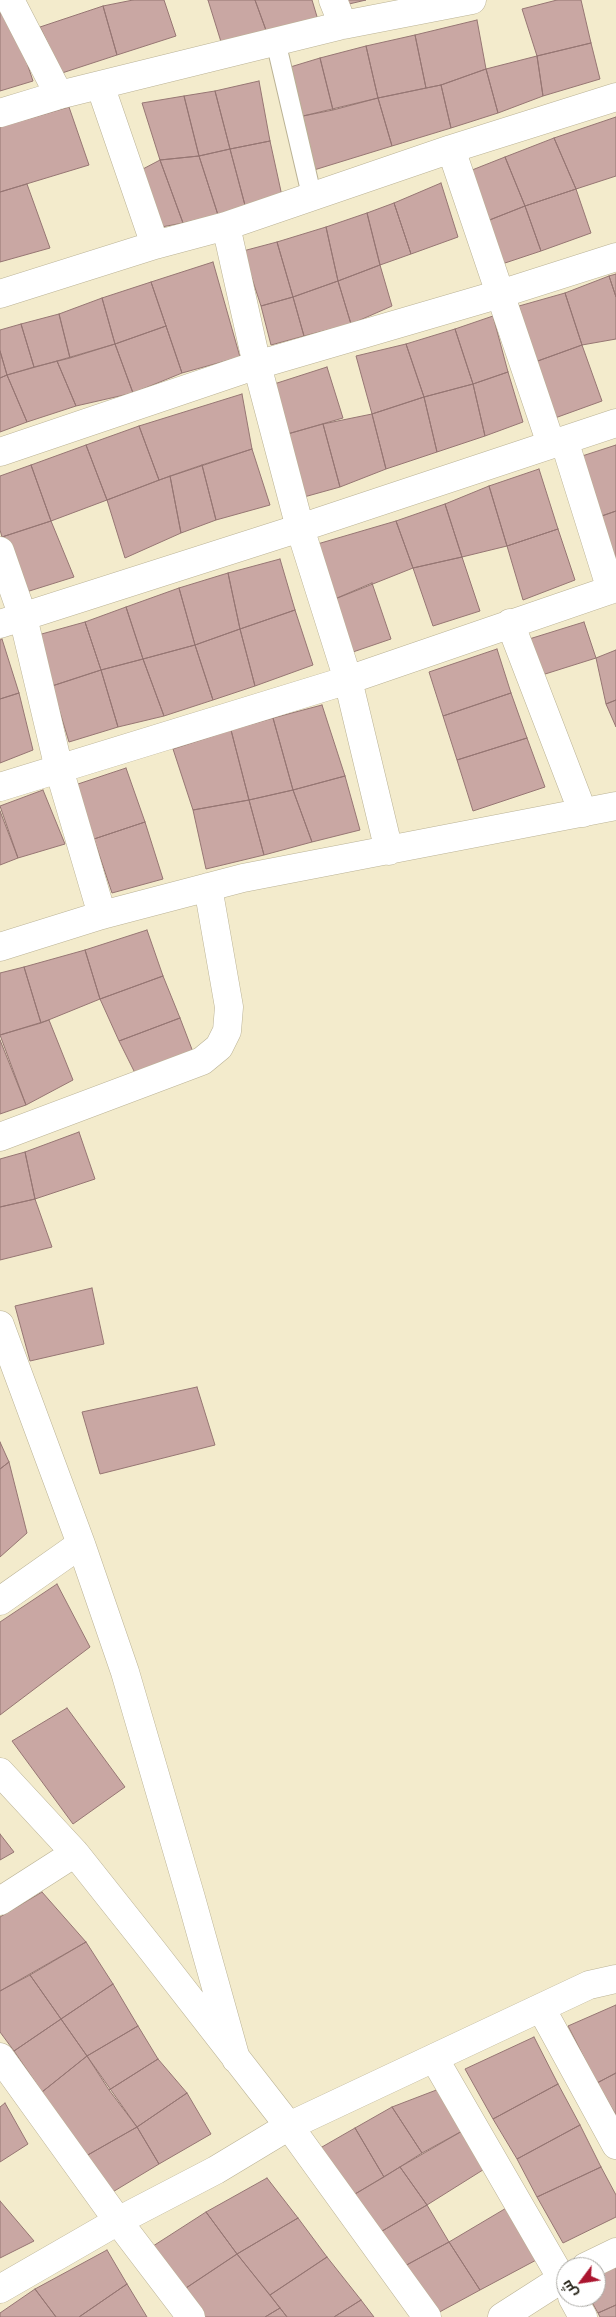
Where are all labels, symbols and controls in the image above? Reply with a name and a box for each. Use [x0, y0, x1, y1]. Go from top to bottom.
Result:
north arrow [556, 2257, 606, 2307]
text: ش [557, 2277, 581, 2302]

